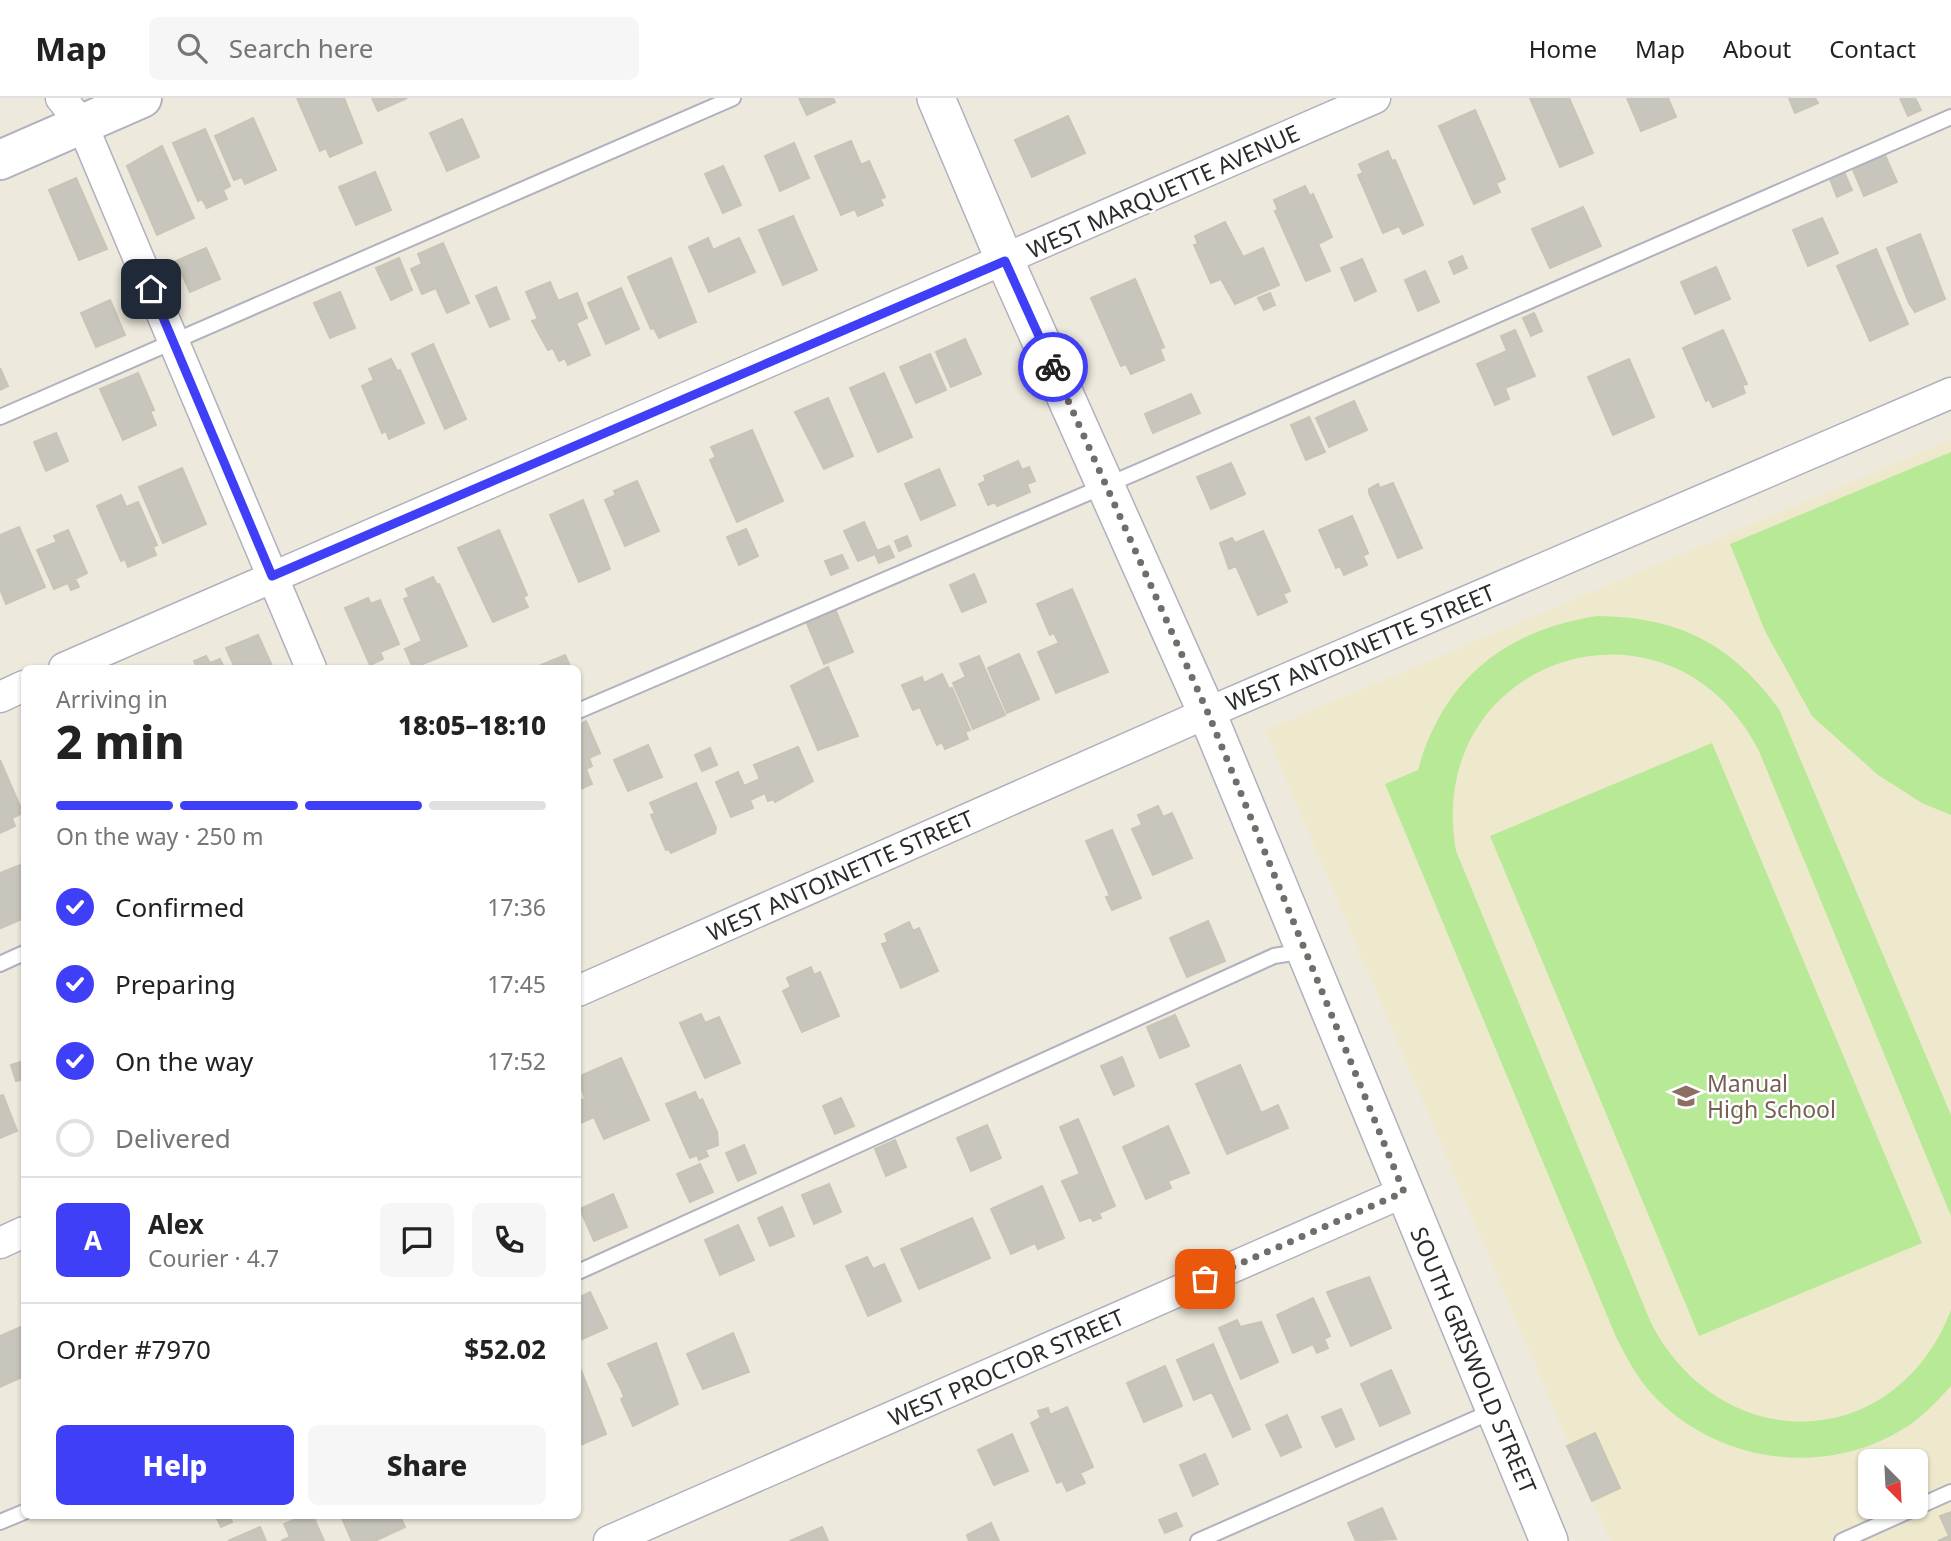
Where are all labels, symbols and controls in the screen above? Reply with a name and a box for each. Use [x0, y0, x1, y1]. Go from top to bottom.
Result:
search box [149, 17, 639, 80]
text: Map [35, 26, 107, 71]
icon: search [173, 29, 211, 67]
text: Search here [229, 30, 373, 66]
text: Home [1529, 32, 1597, 65]
text: Map [1635, 32, 1685, 65]
text: About [1723, 32, 1791, 65]
text: Contact [1829, 32, 1916, 65]
street label: WEST MARQUETTE AVENUE [1022, 116, 1304, 266]
pin [121, 259, 181, 319]
icon: home [132, 270, 170, 308]
courier [1018, 332, 1088, 402]
icon: bike [1034, 348, 1072, 386]
street label: WEST ANTOINETTE STREET [1221, 576, 1499, 718]
text: Arriving in [56, 683, 168, 715]
text: 18:05–18:10 [398, 707, 546, 743]
text: 2 min [56, 710, 185, 772]
street label: WEST ANTOINETTE STREET [701, 802, 979, 948]
text: On the way · 250 m [56, 820, 263, 852]
icon: check [56, 888, 94, 926]
text: Confirmed [115, 889, 245, 925]
text: 17:36 [487, 891, 546, 923]
icon: check [56, 965, 94, 1003]
text: Preparing [115, 966, 236, 1002]
text: 17:45 [487, 968, 546, 1000]
icon: check [56, 1042, 94, 1080]
text: On the way [115, 1043, 253, 1079]
text: 17:52 [487, 1045, 546, 1077]
place label: Manual High School [1707, 1067, 1836, 1125]
school or university icon: Manual High School [1671, 1081, 1701, 1111]
text: Delivered [115, 1120, 231, 1156]
button: chat [380, 1203, 454, 1277]
button: phone [472, 1203, 546, 1277]
text: Alex [148, 1206, 204, 1242]
text: A [84, 1222, 102, 1258]
street label: SOUTH GRISWOLD STREET [1403, 1222, 1545, 1498]
text: Courier · 4.7 [148, 1242, 279, 1274]
pin [1175, 1249, 1235, 1309]
icon: bag [1186, 1260, 1224, 1298]
street label: WEST PROCTOR STREET [883, 1300, 1129, 1433]
text: Order #7970 [56, 1331, 211, 1367]
text: $52.02 [464, 1331, 546, 1367]
button: Help [56, 1425, 294, 1505]
button: Share [308, 1425, 546, 1505]
north arrow [1858, 1449, 1928, 1519]
map controls [1858, 1449, 1928, 1519]

